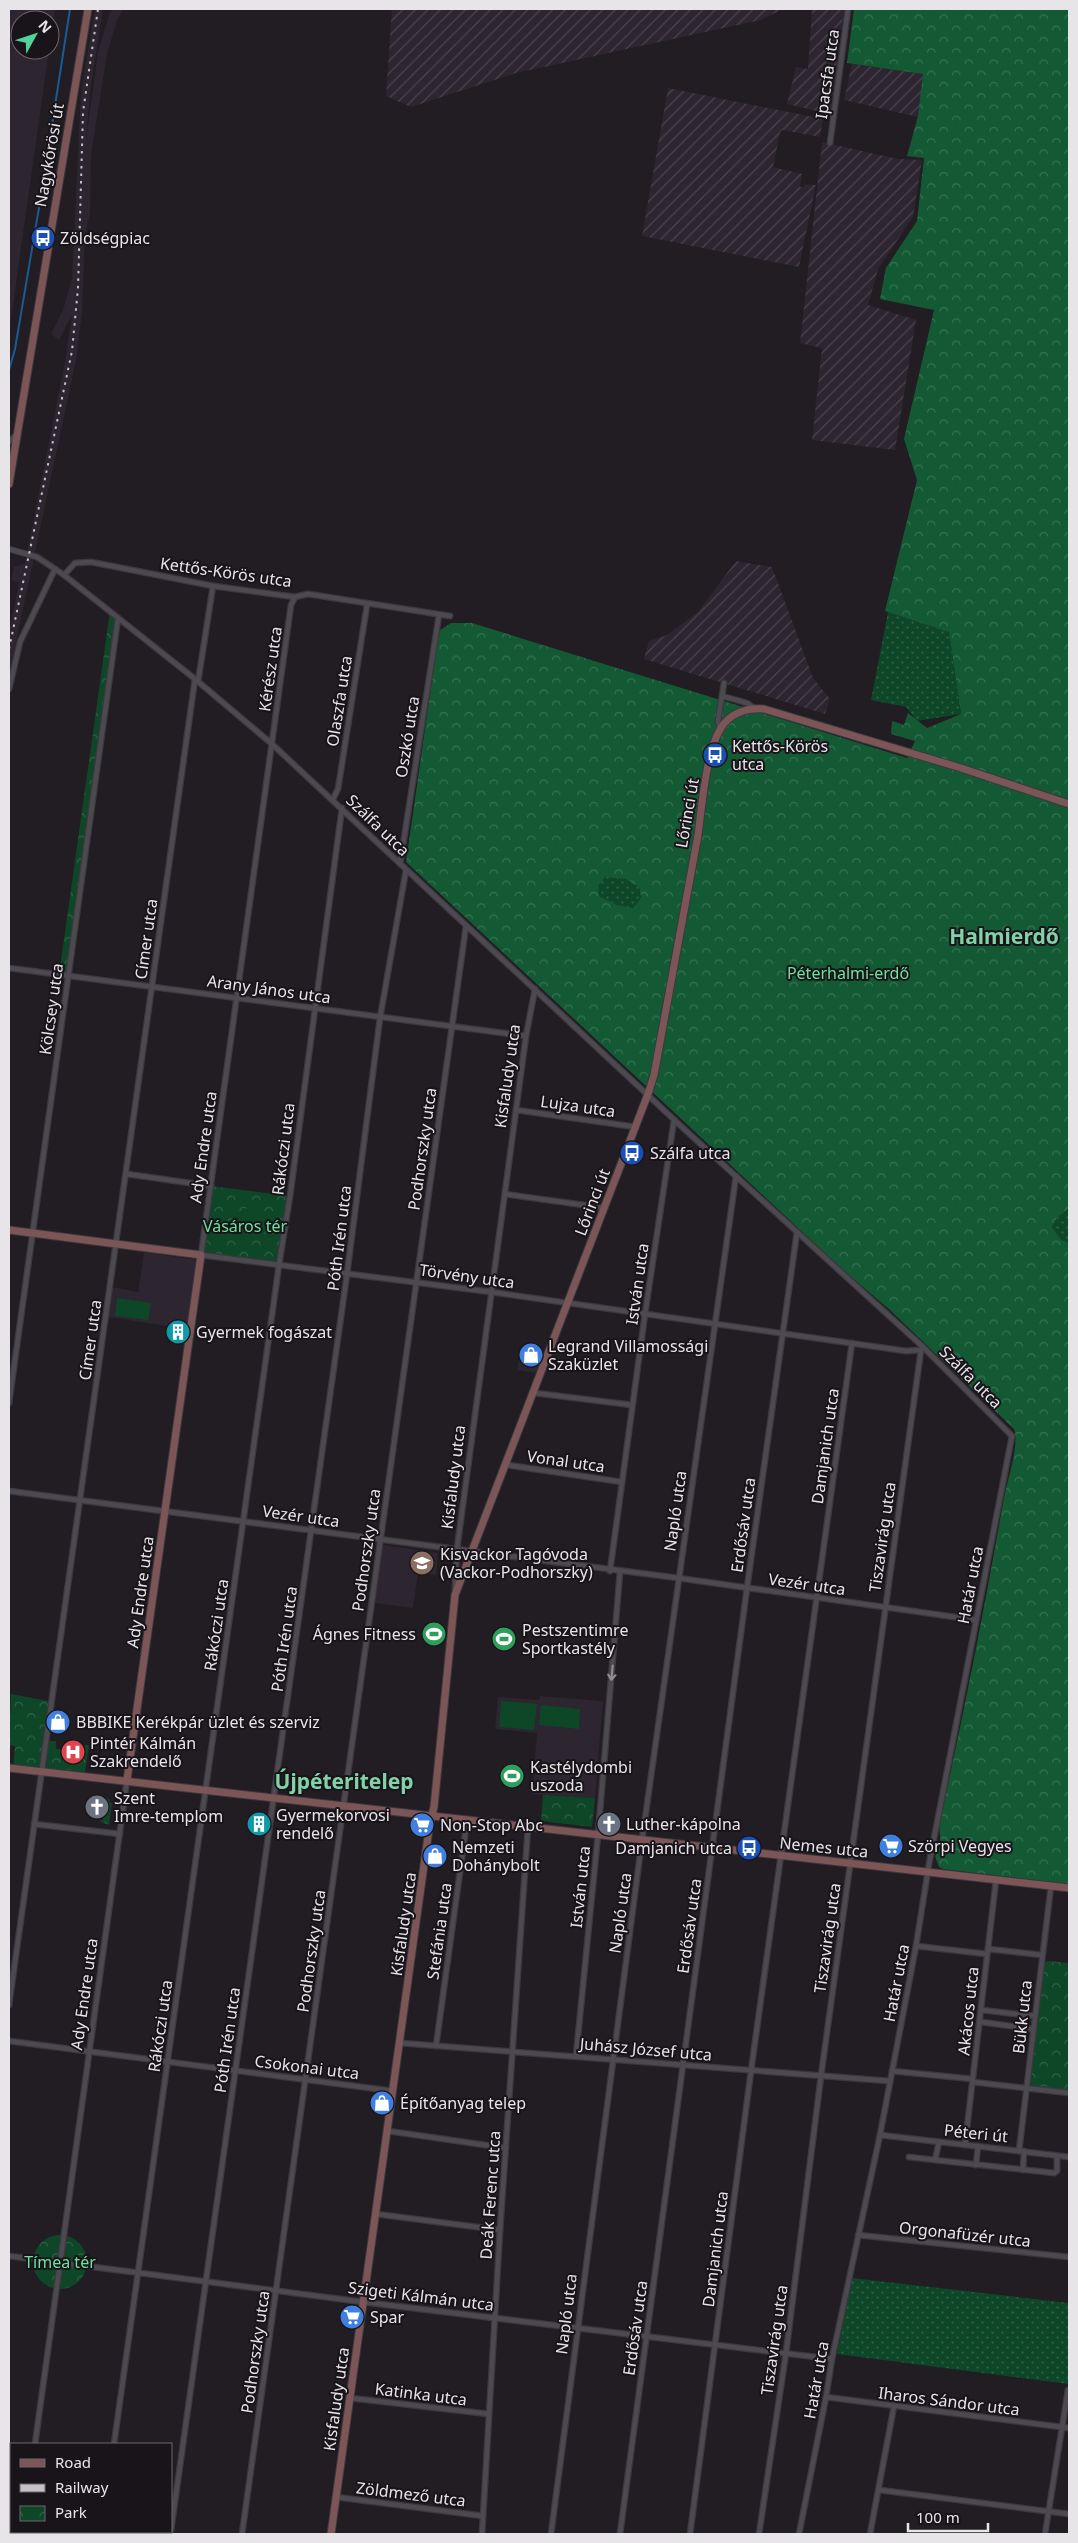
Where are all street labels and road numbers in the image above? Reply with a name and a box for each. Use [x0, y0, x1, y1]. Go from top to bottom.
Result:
street label: Ipacsfa utca [810, 28, 844, 120]
street label: Nagykőrösi út [29, 101, 69, 209]
street label: Kettős-Körös utca [159, 552, 293, 592]
street label: Kérész utca [253, 625, 287, 713]
street label: Olaszfa utca [321, 654, 357, 748]
street label: Oszkó utca [390, 695, 424, 779]
street label: Lőrinci út [670, 776, 704, 850]
street label: Szálfa utca [341, 789, 415, 861]
street label: Címer utca [129, 897, 163, 981]
street label: Kölcsey utca [34, 962, 68, 1056]
street label: Arany János utca [206, 969, 332, 1009]
street label: Kisfaludy utca [489, 1023, 525, 1129]
street label: Podhorszky utca [402, 1086, 442, 1212]
street label: Ady Endre utca [184, 1090, 222, 1204]
street label: Lujza utca [539, 1090, 617, 1122]
street label: Rákóczi utca [266, 1102, 300, 1196]
street label: Lőrinci út [569, 1165, 615, 1239]
street label: Póth Irén utca [322, 1184, 356, 1292]
street label: István utca [620, 1242, 654, 1326]
street label: Törvény utca [418, 1258, 516, 1294]
street label: Címer utca [73, 1298, 107, 1382]
street label: Szálfa utca [935, 1341, 1007, 1413]
street label: Damjanich utca [806, 1387, 844, 1505]
street label: Kisfaludy utca [436, 1424, 470, 1530]
street label: Vonal utca [526, 1445, 606, 1477]
street label: Napló utca [658, 1469, 692, 1553]
street label: Erdősáv utca [725, 1476, 761, 1574]
street label: Tiszavirág utca [863, 1480, 901, 1594]
street label: Podhorszky utca [346, 1487, 386, 1613]
street label: Vezér utca [261, 1500, 341, 1532]
street label: Ady Endre utca [121, 1535, 159, 1649]
street label: Határ utca [952, 1544, 988, 1626]
street label: Vezér utca [767, 1568, 847, 1600]
street label: Rákóczi utca [199, 1577, 233, 1673]
street label: Póth Irén utca [266, 1585, 302, 1693]
street label: Nemes utca [778, 1831, 870, 1863]
street label: István utca [565, 1845, 595, 1929]
street label: Kisfaludy utca [385, 1871, 421, 1977]
street label: Napló utca [603, 1871, 637, 1955]
street label: Erdősáv utca [671, 1877, 707, 1975]
street label: Stefánia utca [421, 1881, 457, 1981]
street label: Tiszavirág utca [808, 1881, 846, 1995]
street label: Podhorszky utca [291, 1888, 331, 2014]
street label: Ady Endre utca [65, 1937, 103, 2051]
street label: Határ utca [878, 1942, 914, 2024]
street label: Akácos utca [952, 1965, 984, 2057]
street label: Rákóczi utca [143, 1978, 177, 2074]
street label: Bükk utca [1007, 1979, 1037, 2055]
street label: Póth Irén utca [209, 1986, 245, 2094]
street label: Juhász József utca [577, 2032, 713, 2066]
street label: Csokonai utca [253, 2050, 361, 2084]
street label: Péteri út [943, 2119, 1009, 2147]
street label: Deák Ferenc utca [475, 2130, 505, 2260]
street label: Damjanich utca [697, 2190, 733, 2308]
street label: Orgonafüzér utca [898, 2216, 1032, 2252]
street label: Napló utca [550, 2272, 582, 2356]
street label: Szigeti Kálmán utca [347, 2276, 495, 2316]
street label: Erdősáv utca [617, 2279, 653, 2377]
street label: Tiszavirág utca [755, 2283, 793, 2397]
street label: Podhorszky utca [235, 2289, 275, 2415]
street label: Határ utca [798, 2339, 834, 2421]
street label: Kisfaludy utca [318, 2346, 354, 2452]
street label: Katinka utca [374, 2377, 468, 2411]
street label: Iharos Sándor utca [877, 2381, 1021, 2421]
street label: Zöldmező utca [355, 2476, 467, 2512]

